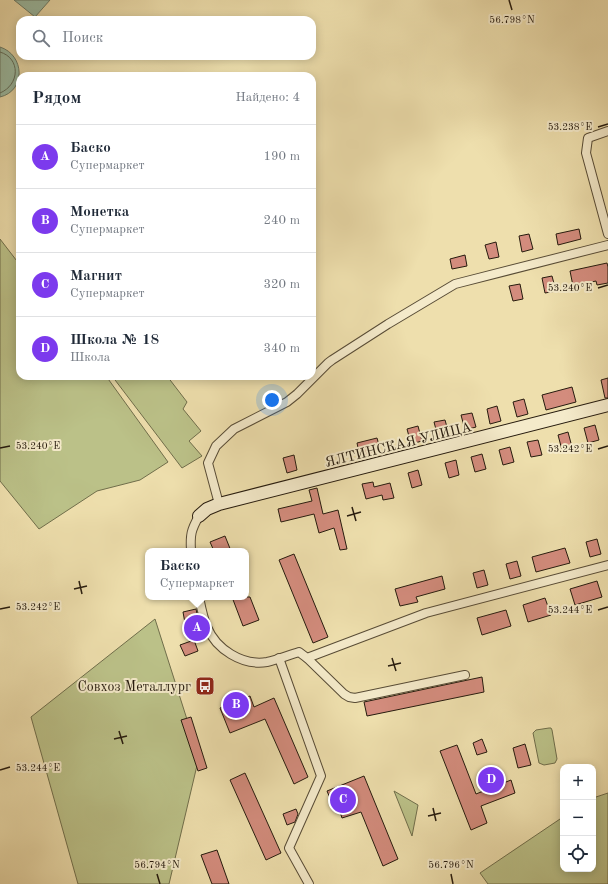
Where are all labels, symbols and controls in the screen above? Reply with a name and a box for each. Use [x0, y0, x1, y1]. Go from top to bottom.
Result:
text: 56.798°N [489, 15, 535, 25]
search box [16, 16, 316, 60]
icon: search [30, 27, 52, 49]
text: Поиск [62, 31, 103, 46]
text: Рядом [32, 90, 81, 107]
text: Найдено: 4 [236, 91, 300, 104]
text: 53.238°E [548, 122, 592, 132]
text: Баско [70, 141, 111, 156]
text: A [40, 150, 50, 163]
text: 190 m [263, 150, 300, 163]
text: Супермаркет [70, 159, 145, 172]
text: Монетка [70, 205, 129, 220]
text: B [40, 214, 50, 227]
text: 240 m [263, 214, 300, 227]
text: Супермаркет [70, 223, 145, 236]
text: Магнит [70, 269, 122, 284]
text: C [41, 278, 49, 291]
text: 320 m [263, 278, 300, 291]
text: 53.240°E [548, 283, 592, 293]
text: Супермаркет [70, 287, 145, 300]
text: Школа № 18 [70, 333, 159, 348]
text: D [40, 342, 50, 355]
text: 340 m [263, 342, 300, 355]
text: Школа [70, 351, 110, 364]
your location [262, 390, 282, 410]
street label: ЯЛТИНСКАЯ УЛИЦА [323, 420, 473, 470]
text: 53.240°E [16, 441, 60, 451]
text: 53.242°E [548, 444, 592, 454]
popup [145, 548, 249, 600]
text: Баско [160, 559, 200, 574]
text: Супермаркет [160, 577, 234, 590]
text: 53.242°E [16, 602, 60, 612]
text: 53.244°E [548, 605, 592, 615]
pin: A [184, 613, 210, 643]
bus stop icon: Совхоз Металлург [194, 675, 216, 697]
place label: Совхоз Металлург [77, 680, 191, 694]
pin: B [223, 690, 249, 720]
text: 53.244°E [16, 763, 60, 773]
map controls [560, 764, 596, 872]
button: + [560, 764, 596, 800]
pin: D [478, 765, 504, 795]
pin: C [330, 785, 356, 815]
button: − [560, 800, 596, 836]
button: locate [560, 836, 596, 872]
text: 56.794°N [134, 860, 180, 870]
text: 56.796°N [428, 860, 474, 870]

